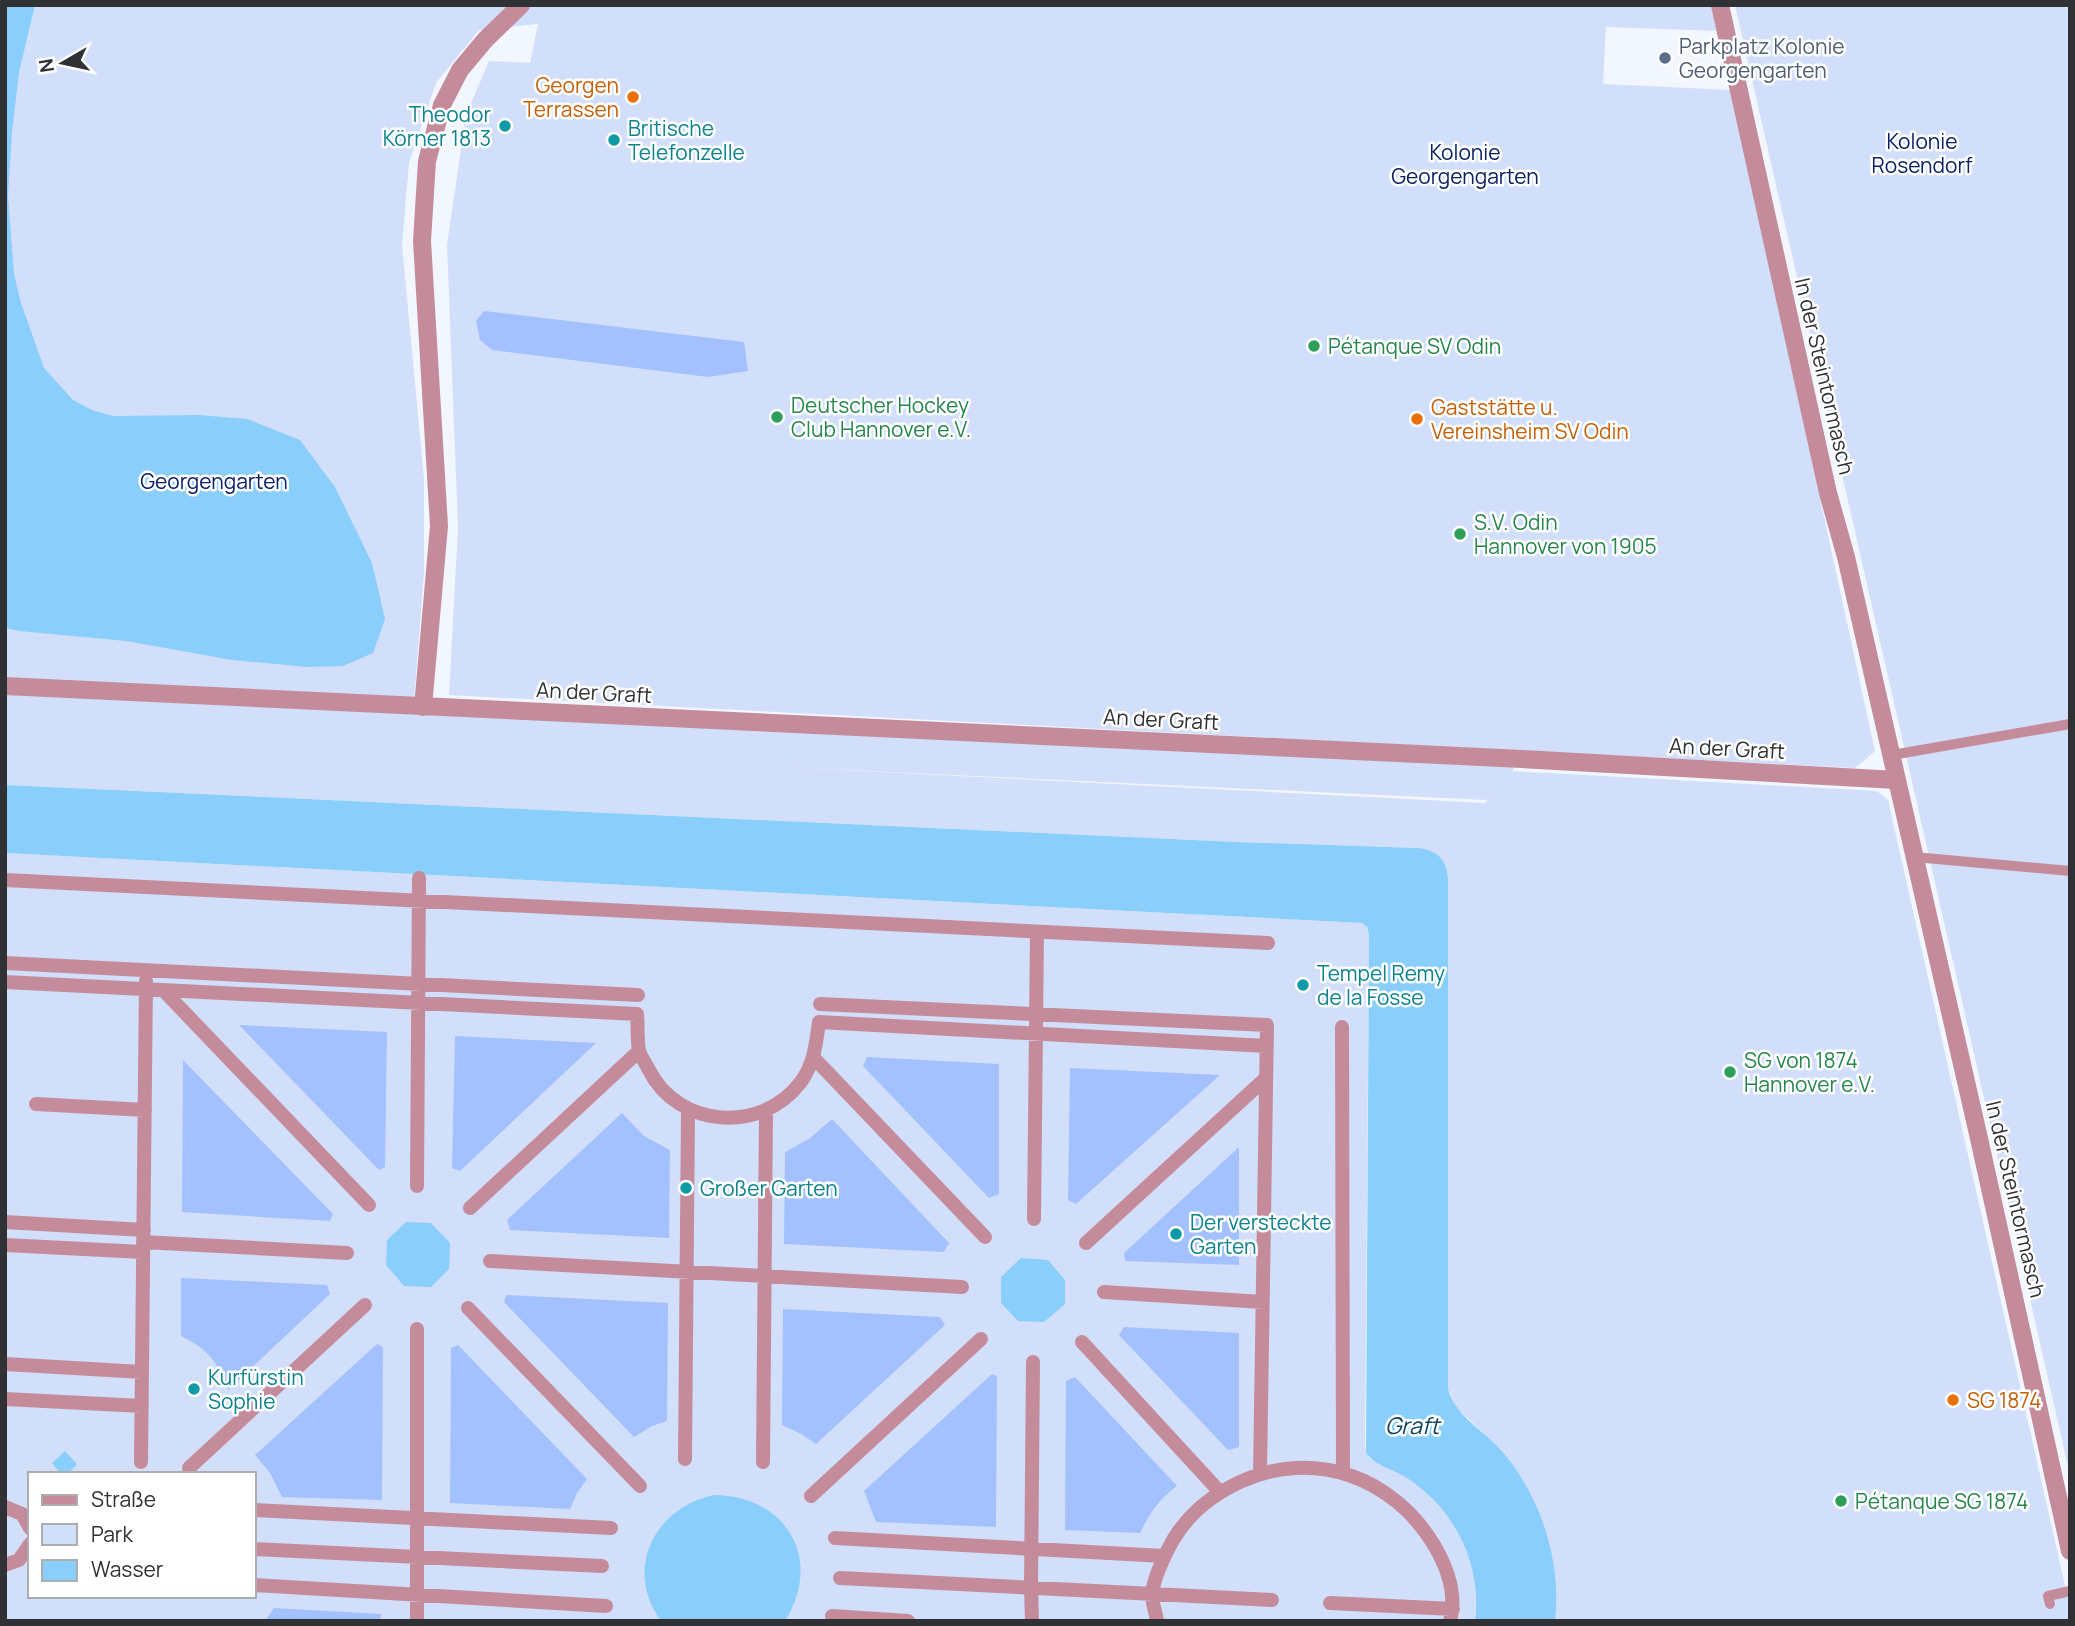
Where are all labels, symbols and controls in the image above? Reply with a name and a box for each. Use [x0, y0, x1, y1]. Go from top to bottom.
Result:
north arrow [28, 28, 98, 98]
place label: Parkplatz Kolonie Georgengarten [1679, 32, 1845, 84]
marker: Parkplatz Kolonie Georgengarten [1657, 50, 1673, 66]
text: N [32, 57, 60, 74]
place label: Georgen Terrassen [523, 71, 619, 123]
marker: Georgen Terrassen [625, 89, 641, 105]
place label: Theodor Körner 1813 [383, 100, 491, 152]
place label: Britische Telefonzelle [628, 114, 745, 166]
marker: Theodor Körner 1813 [497, 118, 513, 134]
park label: Kolonie Rosendorf [1872, 127, 1973, 179]
marker: Britische Telefonzelle [606, 132, 622, 148]
park label: Kolonie Georgengarten [1391, 138, 1539, 190]
street label: In der Steintormasch [1789, 275, 1861, 477]
place label: Pétanque SV Odin [1328, 332, 1501, 360]
marker: Pétanque SV Odin [1306, 338, 1322, 354]
place label: Deutscher Hockey Club Hannover e.V. [791, 391, 971, 443]
place label: Gaststätte u. Vereinsheim SV Odin [1431, 393, 1629, 445]
marker: Deutscher Hockey Club Hannover e.V. [769, 409, 785, 425]
marker: Gaststätte u. Vereinsheim SV Odin [1409, 411, 1425, 427]
park label: Georgengarten [140, 467, 288, 495]
place label: S.V. Odin Hannover von 1905 [1474, 508, 1657, 560]
marker: S.V. Odin Hannover von 1905 [1452, 526, 1468, 542]
street label: An der Graft [535, 675, 653, 709]
street label: An der Graft [1102, 702, 1220, 736]
street label: An der Graft [1668, 731, 1786, 765]
place label: Tempel Remy de la Fosse [1317, 959, 1445, 1011]
marker: Tempel Remy de la Fosse [1295, 977, 1311, 993]
place label: SG von 1874 Hannover e.V. [1744, 1046, 1875, 1098]
marker: SG von 1874 Hannover e.V. [1722, 1064, 1738, 1080]
street label: In der Steintormasch [1980, 1098, 2052, 1300]
place label: Großer Garten [700, 1174, 838, 1202]
marker: Großer Garten [678, 1180, 694, 1196]
place label: Der versteckte Garten [1190, 1208, 1331, 1260]
marker: Der versteckte Garten [1168, 1226, 1184, 1242]
place label: Kurfürstin Sophie [208, 1363, 304, 1415]
marker: Kurfürstin Sophie [186, 1381, 202, 1397]
place label: SG 1874 [1967, 1386, 2041, 1414]
marker: SG 1874 [1945, 1392, 1961, 1408]
water label: Graft [1385, 1409, 1442, 1441]
legend [28, 1472, 256, 1598]
text: Straße [91, 1485, 156, 1513]
place label: Pétanque SG 1874 [1855, 1487, 2028, 1515]
marker: Pétanque SG 1874 [1833, 1493, 1849, 1509]
text: Park [91, 1520, 133, 1548]
text: Wasser [91, 1555, 164, 1583]

